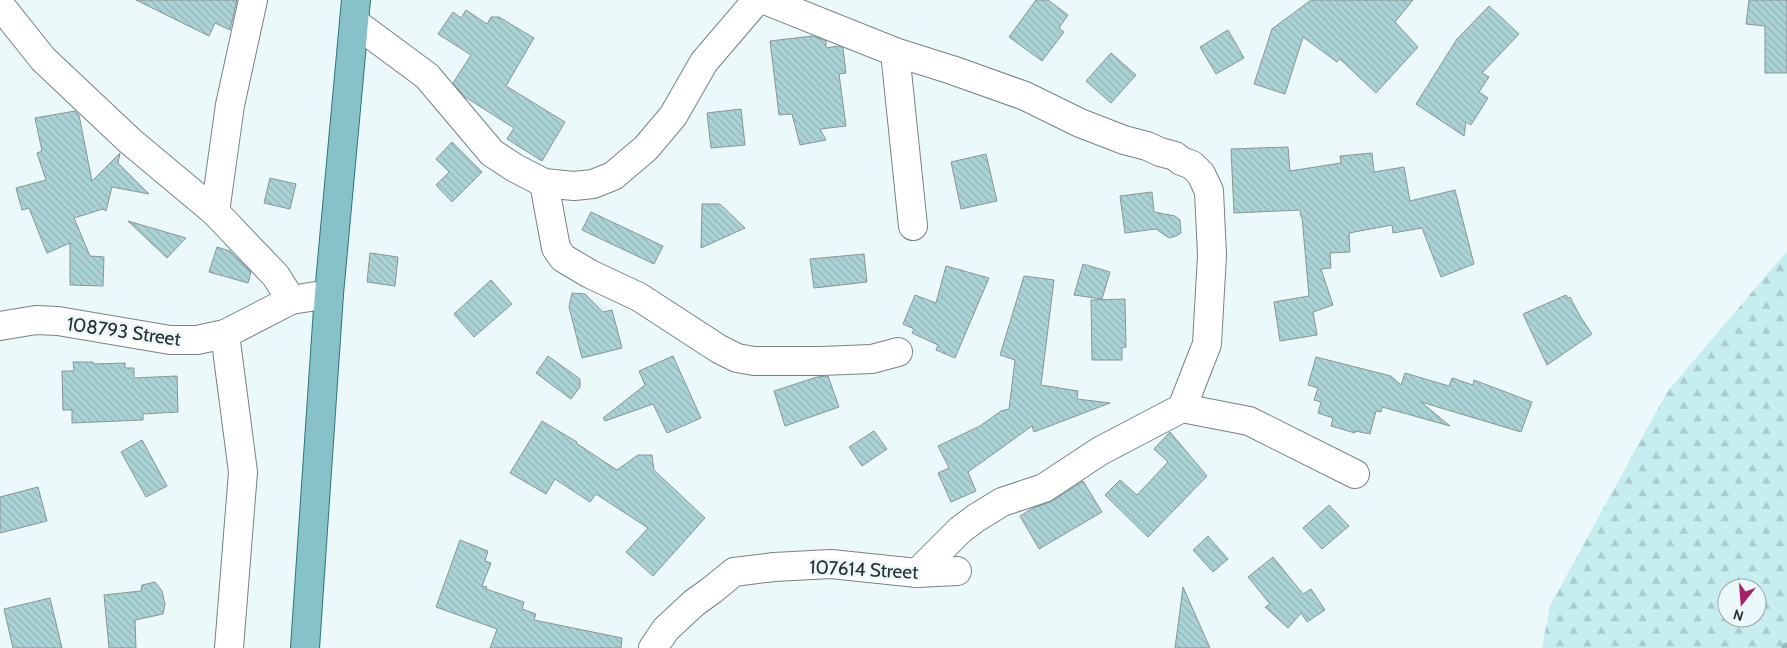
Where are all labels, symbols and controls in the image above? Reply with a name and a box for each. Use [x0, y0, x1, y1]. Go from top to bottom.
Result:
street label: 108793 Street [66, 312, 183, 351]
street label: 107614 Street [809, 555, 920, 584]
north arrow [1717, 578, 1767, 628]
text: N [1731, 605, 1746, 625]

